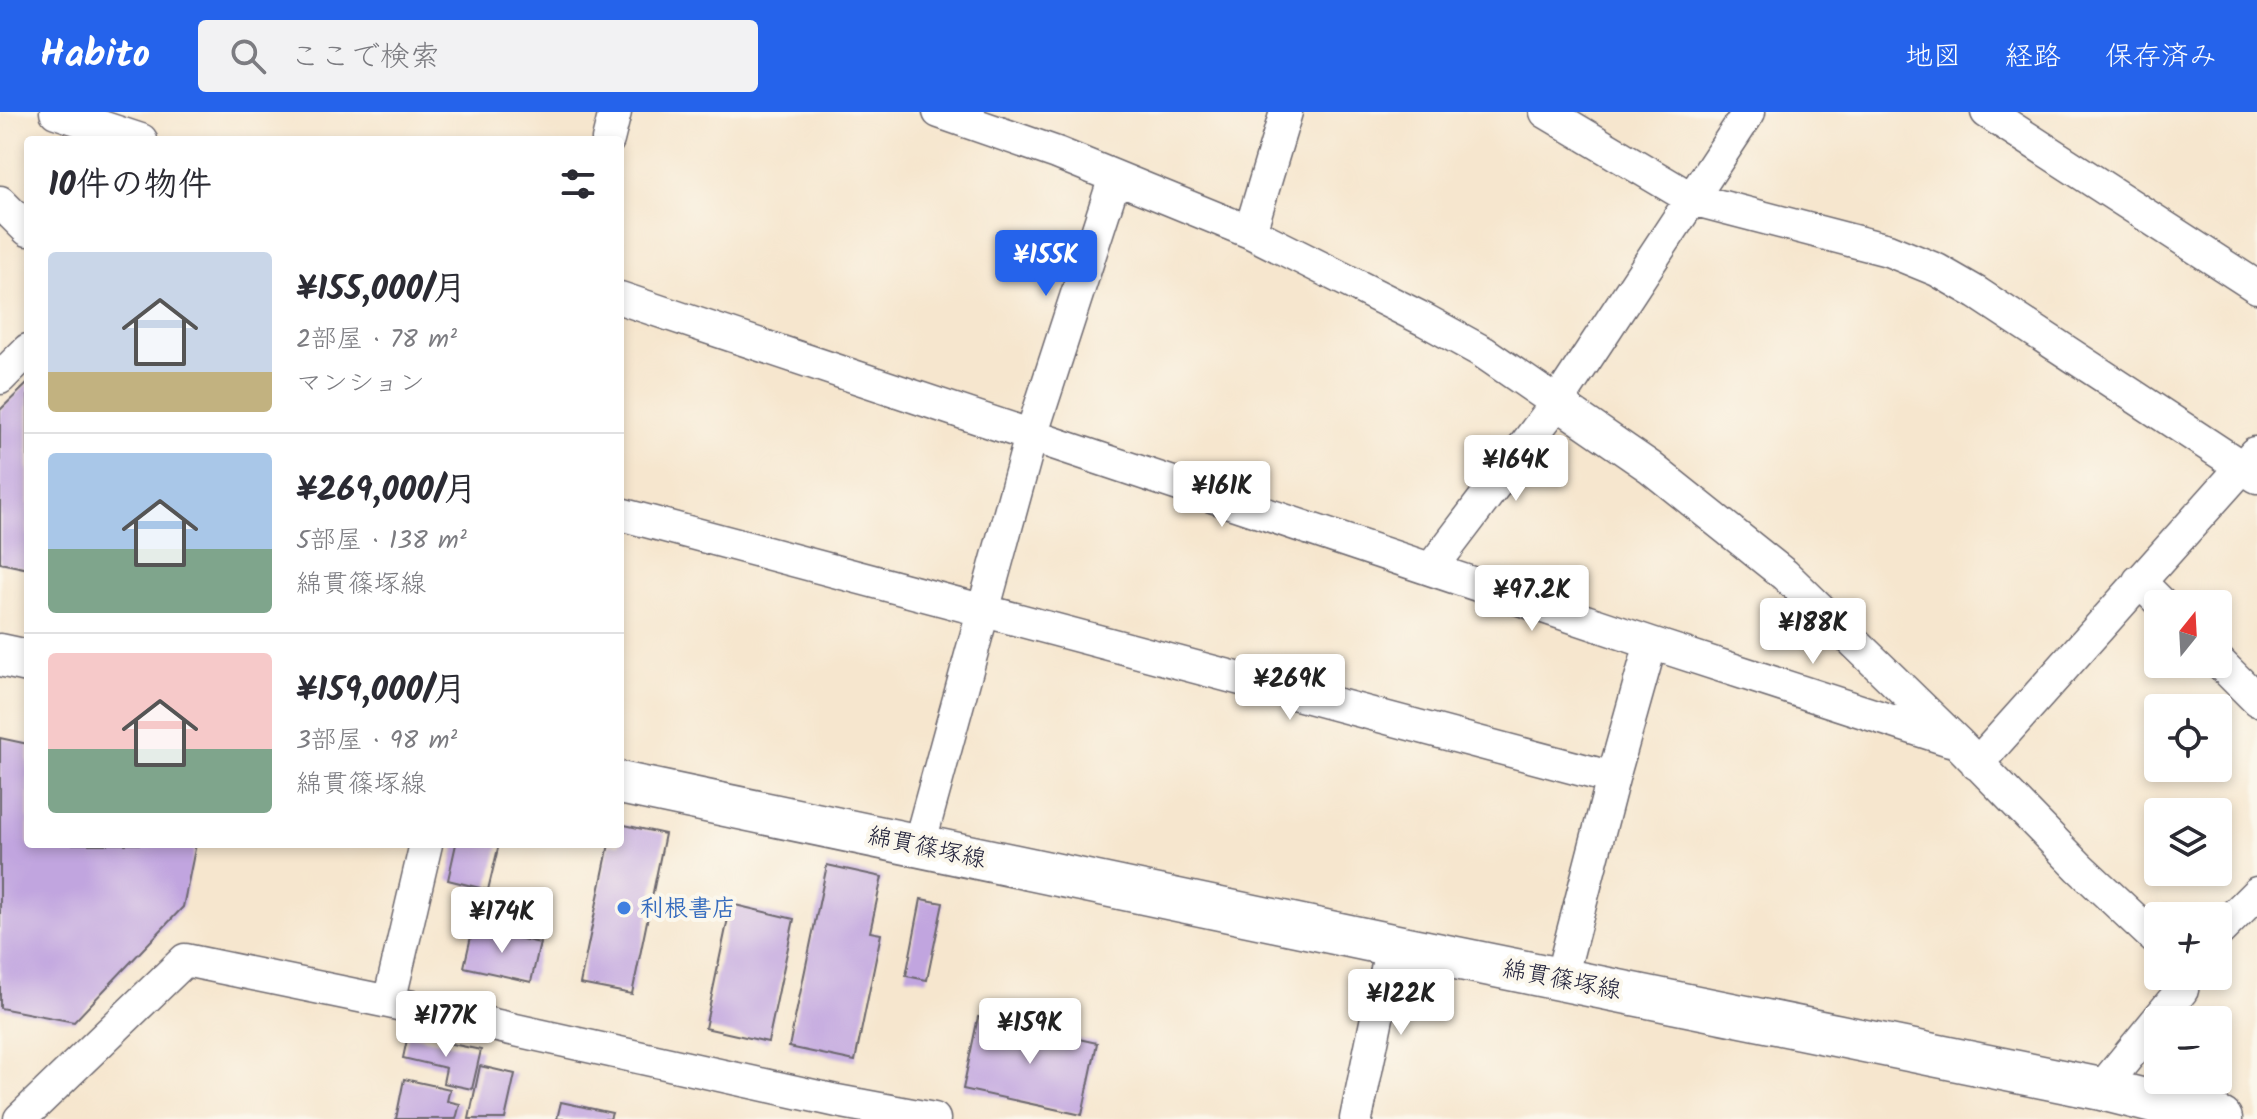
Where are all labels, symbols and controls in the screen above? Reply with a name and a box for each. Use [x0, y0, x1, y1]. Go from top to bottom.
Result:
search box [198, 20, 758, 92]
text: Habito [40, 26, 150, 86]
icon: search [226, 34, 270, 78]
text: ここで検索 [290, 34, 440, 82]
text: 地図 [1905, 35, 1961, 80]
text: 経路 [2005, 35, 2061, 80]
text: 保存済み [2105, 35, 2217, 80]
text: 10件の物件 [48, 159, 212, 213]
icon: filters [556, 162, 600, 206]
pin: ¥155K [990, 230, 1102, 298]
text: ¥155K [1013, 235, 1079, 277]
text: ¥155,000/月 [296, 263, 466, 317]
icon: home [112, 284, 208, 380]
text: 2部屋 · 78 m² [296, 319, 457, 361]
text: マンション [296, 363, 425, 405]
pin: ¥164K [1460, 435, 1572, 503]
text: ¥164K [1482, 440, 1550, 482]
pin: ¥161K [1166, 461, 1278, 529]
text: ¥269,000/月 [296, 464, 477, 518]
text: ¥161K [1191, 466, 1253, 508]
icon: home [112, 485, 208, 581]
text: 5部屋 · 138 m² [296, 520, 467, 562]
text: 綿貫篠塚線 [296, 564, 426, 606]
pin: ¥97.2K [1467, 565, 1597, 633]
text: ¥97.2K [1493, 570, 1571, 612]
north arrow [2144, 590, 2232, 678]
map controls [2144, 590, 2232, 1094]
pin: ¥188K [1757, 598, 1869, 666]
text: ¥188K [1778, 603, 1848, 645]
pin: ¥269K [1234, 654, 1346, 722]
text: ¥269K [1253, 659, 1327, 701]
text: ¥159,000/月 [296, 664, 466, 718]
icon: home [112, 685, 208, 781]
button: locate [2144, 694, 2232, 782]
text: 3部屋 · 98 m² [296, 720, 457, 762]
text: 綿貫篠塚線 [296, 764, 426, 806]
button: layers [2144, 798, 2232, 886]
street label: 綿貫篠塚線 [864, 817, 989, 880]
pin: ¥174K [446, 887, 558, 955]
place label: 利根書店 [640, 890, 736, 929]
text: ¥174K [469, 892, 535, 934]
marker: 利根書店 [615, 899, 633, 917]
button: + [2144, 902, 2232, 990]
street label: 綿貫篠塚線 [1499, 950, 1624, 1011]
pin: ¥122K [1345, 969, 1457, 1037]
text: ¥122K [1366, 974, 1436, 1016]
pin: ¥177K [390, 991, 502, 1059]
text: ¥177K [414, 996, 478, 1038]
pin: ¥159K [974, 998, 1086, 1066]
text: ¥159K [997, 1003, 1063, 1045]
button: − [2144, 1006, 2232, 1094]

